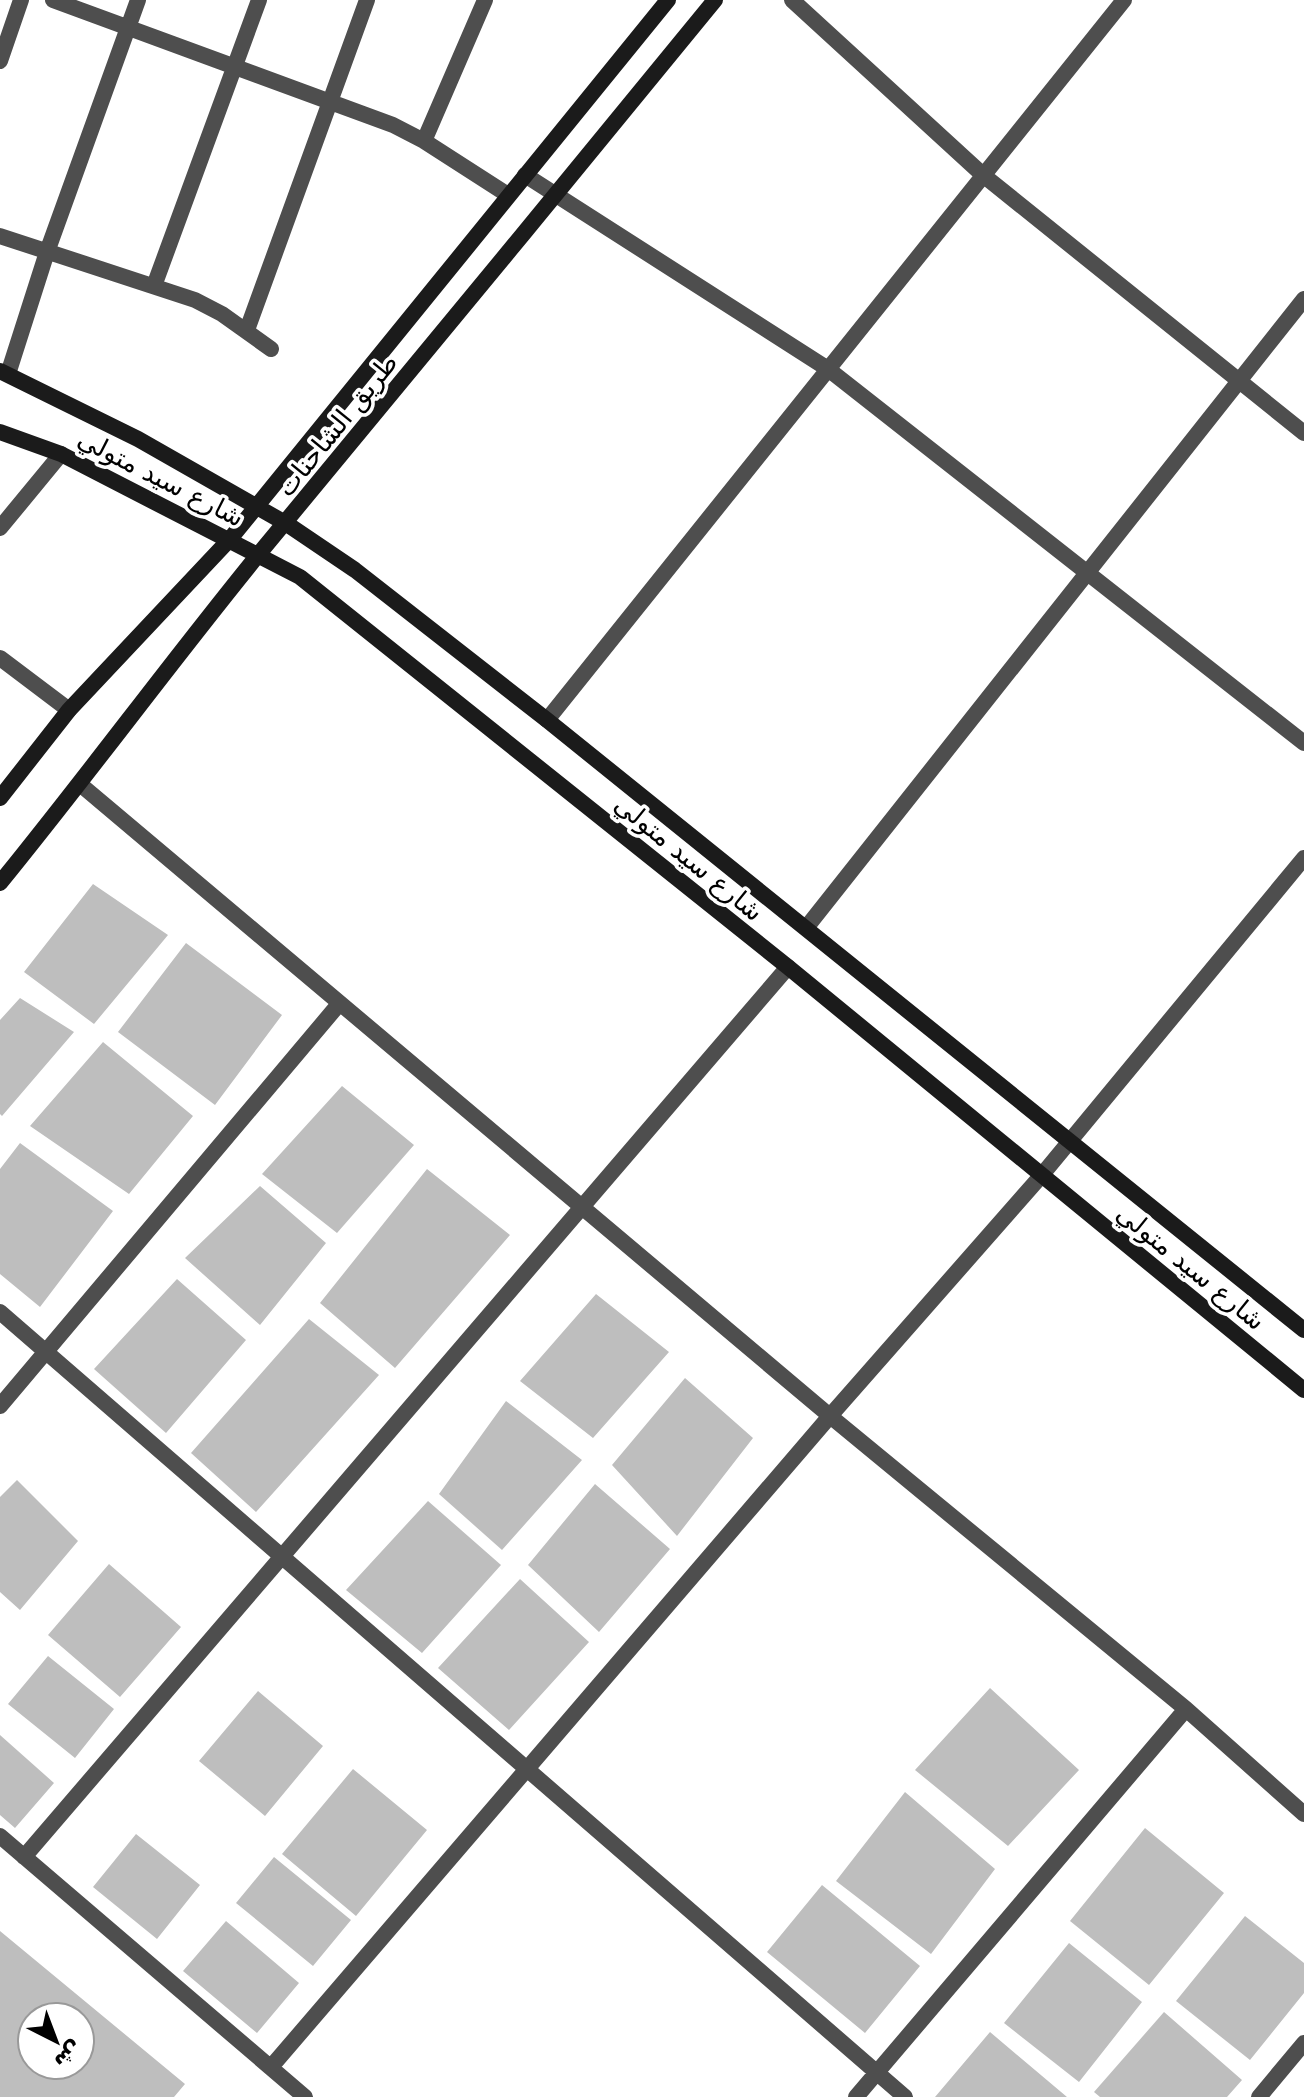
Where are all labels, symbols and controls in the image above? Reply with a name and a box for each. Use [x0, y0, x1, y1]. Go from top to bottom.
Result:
street label: طريق الشاحنات [270, 348, 404, 503]
street label: شارع سيد متولي [72, 423, 249, 534]
street label: شارع سيد متولي [608, 789, 769, 928]
street label: شارع سيد متولي [1110, 1198, 1271, 1337]
north arrow [16, 2001, 96, 2081]
text: ش [49, 2036, 89, 2075]

